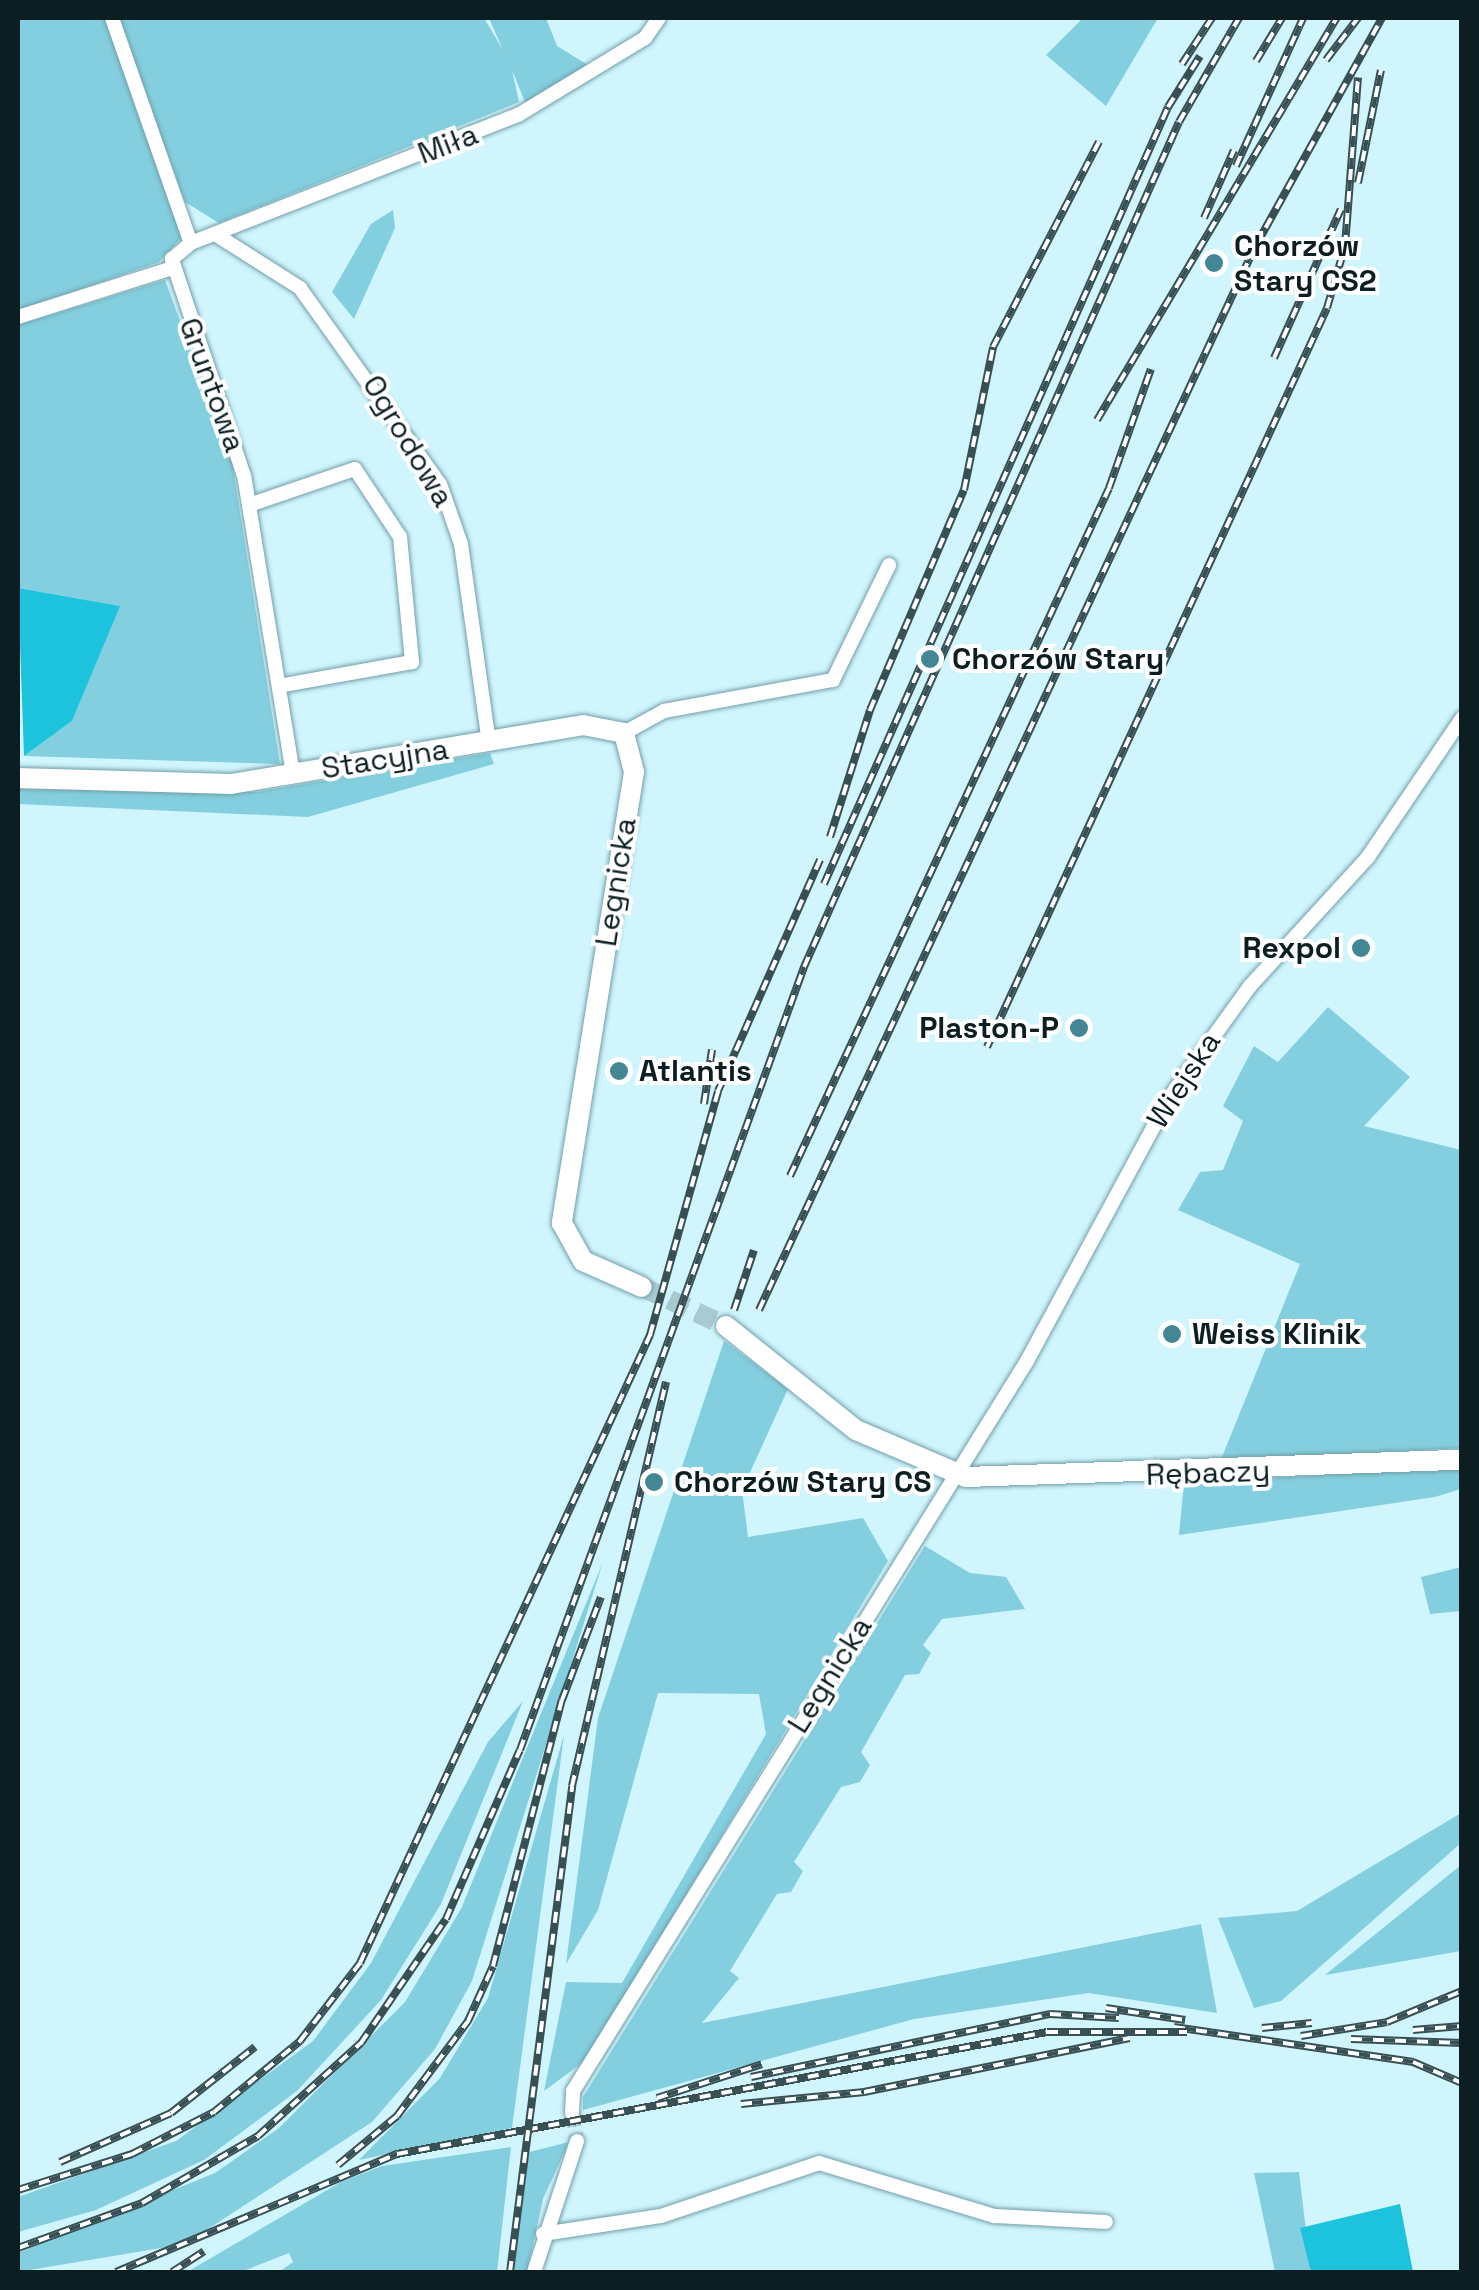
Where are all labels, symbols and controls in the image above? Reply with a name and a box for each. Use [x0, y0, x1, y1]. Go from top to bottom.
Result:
street label: Miła [413, 116, 483, 172]
place label: Chorzów Stary CS2 [1234, 228, 1376, 298]
marker: Chorzów Stary CS2 [1203, 252, 1225, 274]
street label: Gruntowa [171, 313, 253, 457]
street label: Ogrodowa [355, 369, 461, 513]
place label: Chorzów Stary [952, 641, 1164, 677]
marker: Chorzów Stary [917, 646, 943, 672]
street label: Stacyjna [319, 731, 451, 787]
street label: Legnicka [588, 815, 644, 949]
place label: Rexpol [1242, 930, 1341, 966]
marker: Rexpol [1350, 937, 1372, 959]
place label: Plaston-P [919, 1010, 1059, 1046]
marker: Plaston-P [1068, 1017, 1090, 1039]
street label: Wiejska [1140, 1025, 1228, 1135]
place label: Atlantis [639, 1053, 752, 1089]
marker: Atlantis [608, 1060, 630, 1082]
place label: Weiss Klinik [1192, 1316, 1361, 1352]
marker: Weiss Klinik [1161, 1323, 1183, 1345]
street label: Rębaczy [1145, 1453, 1271, 1493]
place label: Chorzów Stary CS [674, 1464, 931, 1500]
marker: Chorzów Stary CS [643, 1471, 665, 1493]
street label: Legnicka [780, 1610, 880, 1740]

